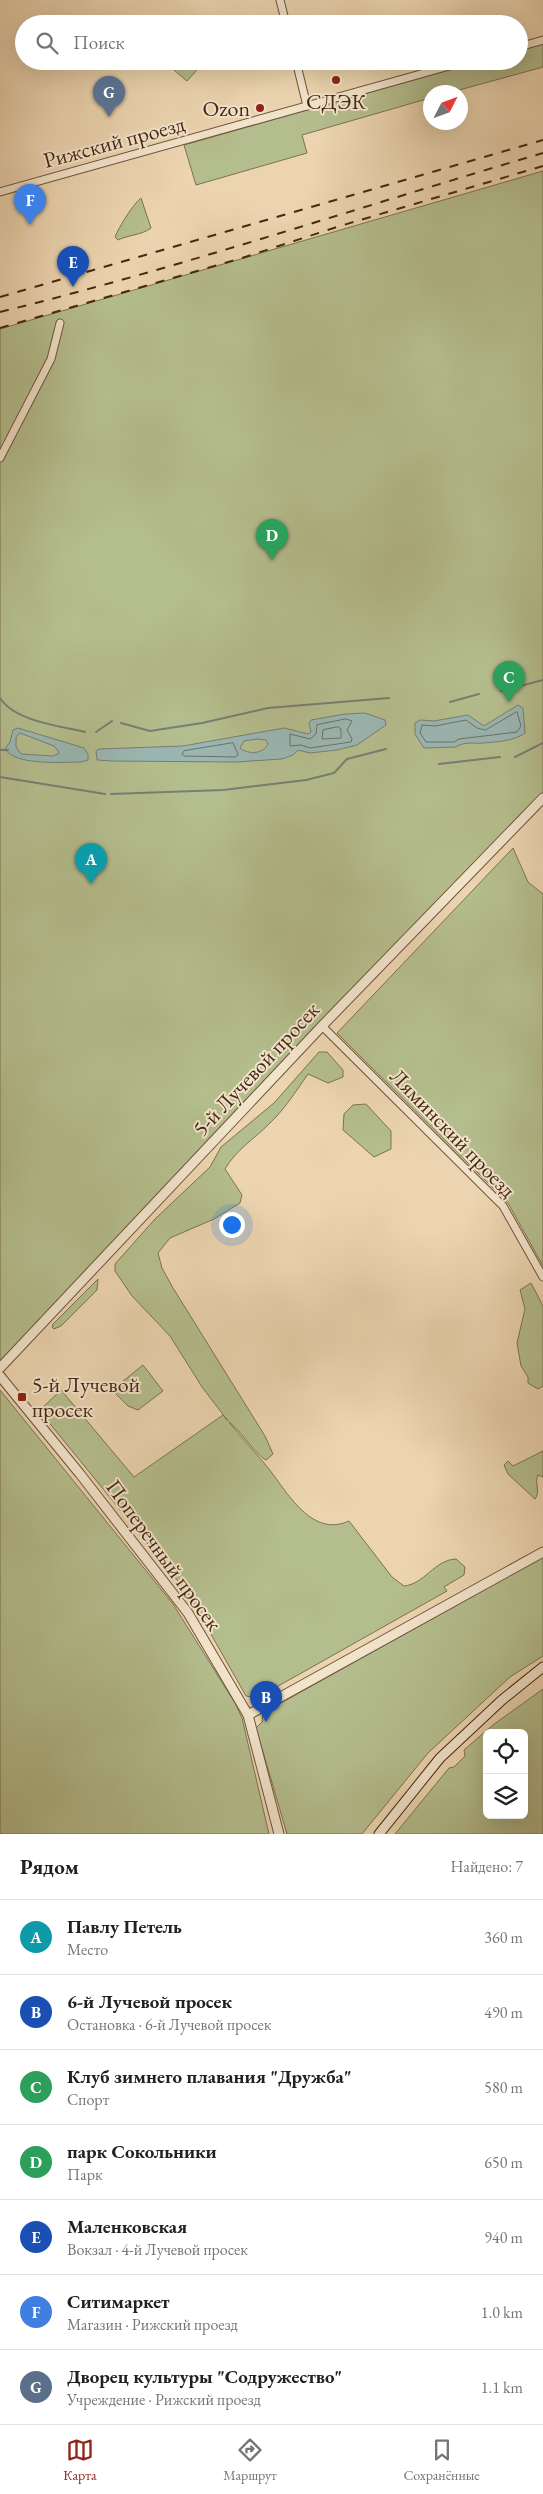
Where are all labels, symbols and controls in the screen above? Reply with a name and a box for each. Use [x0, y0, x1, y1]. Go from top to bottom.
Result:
search box [15, 15, 528, 70]
icon: search [33, 29, 61, 57]
text: Поиск [73, 30, 125, 55]
marker: СДЭК [330, 74, 342, 86]
pin: G [93, 76, 125, 117]
north arrow [423, 85, 468, 130]
place label: СДЭК [306, 87, 366, 116]
place label: Ozon [202, 94, 250, 123]
marker: Ozon [254, 102, 266, 114]
street label: Рижский проезд [40, 109, 188, 175]
pin: F [14, 184, 46, 225]
pin: E [57, 246, 89, 287]
pin: D [256, 519, 288, 560]
pin: C [493, 661, 525, 702]
pin: A [75, 843, 107, 884]
street label: 5-й Лучевой просек [186, 995, 326, 1142]
street label: Ляминский проезд [384, 1062, 522, 1204]
your location [219, 1212, 245, 1238]
place label: 5-й Лучевой просек [32, 1370, 141, 1424]
marker: 5-й Лучевой просек [16, 1391, 28, 1403]
street label: Поперечный просек [99, 1473, 229, 1637]
pin: B [250, 1681, 282, 1722]
map controls [483, 1729, 528, 1819]
button: locate [483, 1729, 528, 1774]
button: layers [483, 1774, 528, 1819]
text: Рядом [20, 1853, 79, 1880]
text: Найдено: 7 [451, 1856, 523, 1877]
text: Павлу Петель [67, 1914, 182, 1939]
text: A [30, 1927, 42, 1948]
text: 360 m [484, 1927, 523, 1948]
text: Место [67, 1939, 108, 1960]
text: 6-й Лучевой просек [67, 1989, 232, 2014]
text: B [31, 2002, 41, 2023]
text: 490 m [484, 2002, 523, 2023]
text: Остановка · 6-й Лучевой просек [67, 2014, 271, 2035]
text: Клуб зимнего плавания "Дружба" [67, 2064, 351, 2089]
text: C [30, 2077, 42, 2098]
text: 580 m [484, 2077, 523, 2098]
text: Спорт [67, 2089, 109, 2110]
text: парк Сокольники [67, 2139, 217, 2164]
text: D [30, 2152, 42, 2173]
text: 650 m [484, 2152, 523, 2173]
text: Парк [67, 2164, 103, 2185]
text: Маленковская [67, 2214, 187, 2239]
text: E [31, 2227, 41, 2248]
text: 940 m [484, 2227, 523, 2248]
text: Вокзал · 4-й Лучевой просек [67, 2239, 248, 2260]
text: Ситимаркет [67, 2289, 170, 2314]
text: F [32, 2302, 40, 2323]
text: 1.0 km [481, 2302, 523, 2323]
text: Магазин · Рижский проезд [67, 2314, 238, 2335]
text: Дворец культуры "Содружество" [67, 2364, 342, 2389]
text: G [30, 2377, 42, 2398]
text: 1.1 km [481, 2377, 523, 2398]
text: Учреждение · Рижский проезд [67, 2389, 261, 2410]
tab: Карта [63, 2436, 97, 2484]
tab: Маршрут [223, 2436, 277, 2484]
tab: Сохранённые [403, 2436, 480, 2484]

